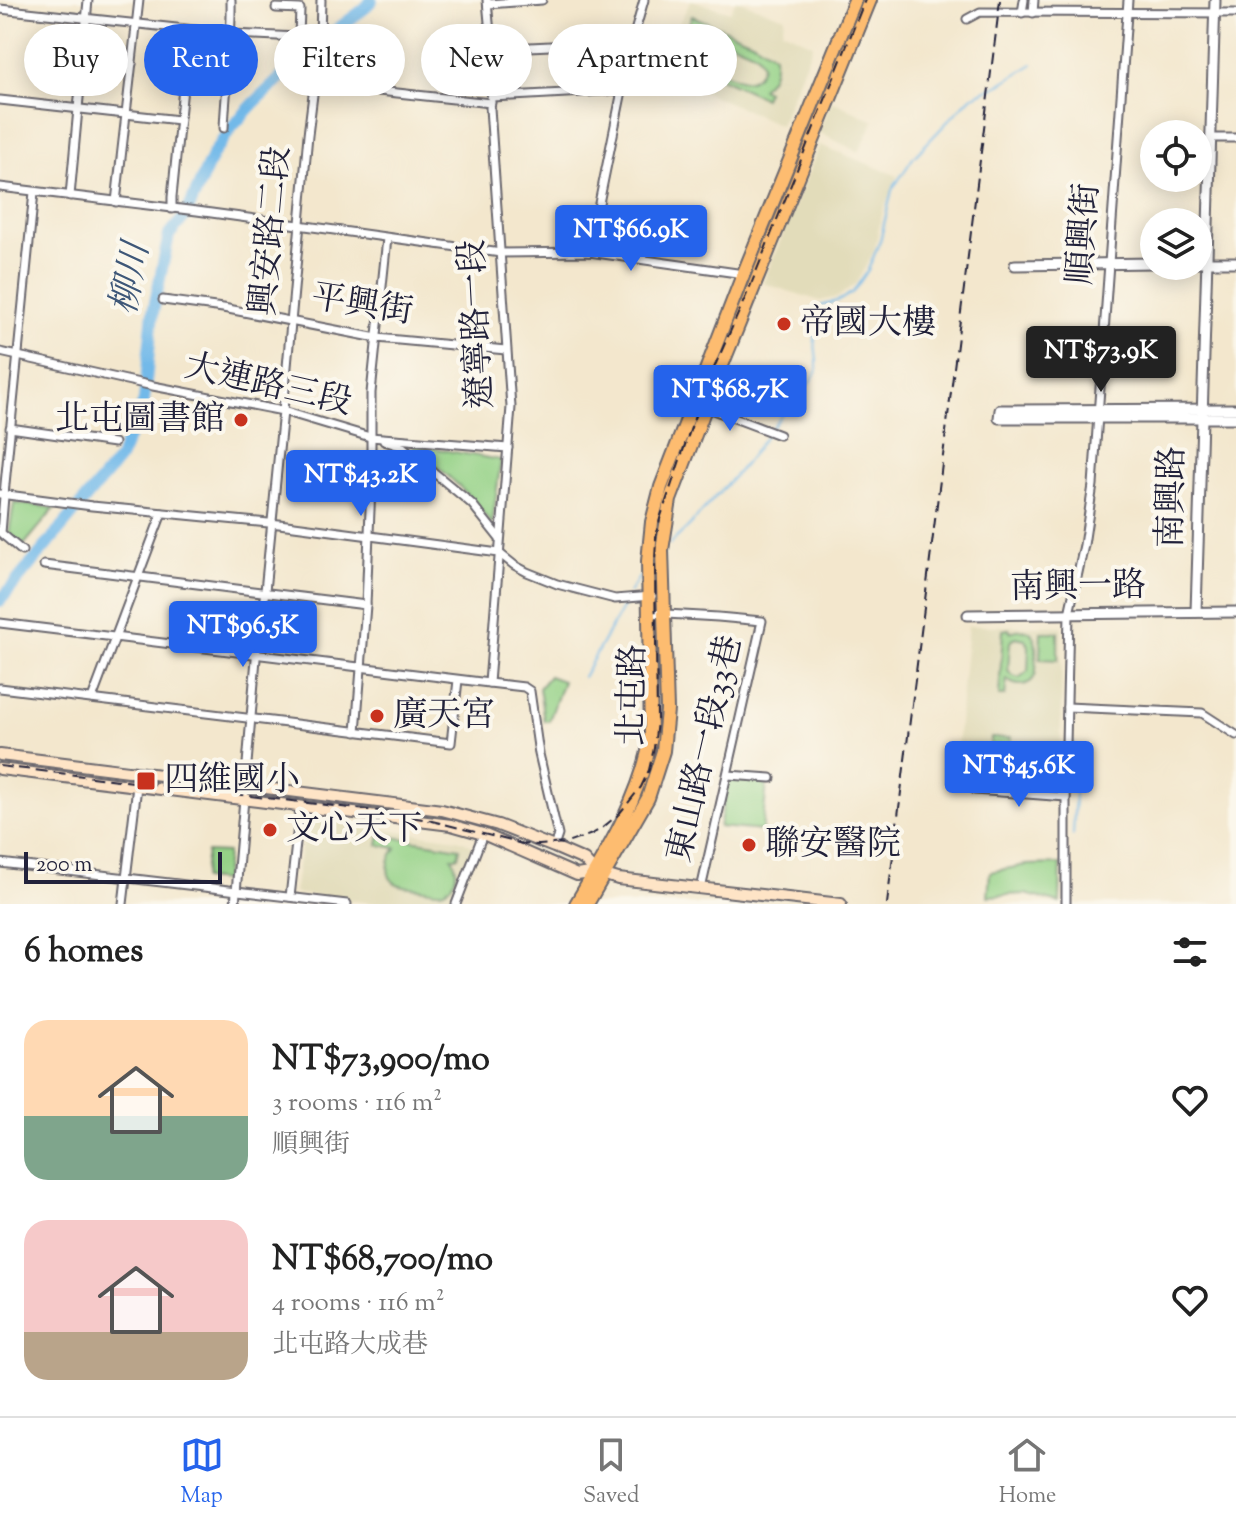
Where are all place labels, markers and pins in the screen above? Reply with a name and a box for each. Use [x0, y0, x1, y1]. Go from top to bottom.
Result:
pin: NT$66.9K [548, 205, 714, 273]
place label: 帝國大樓 [800, 300, 936, 349]
marker: 帝國大樓 [775, 315, 793, 333]
pin: NT$73.9K [1018, 326, 1184, 394]
pin: NT$68.7K [647, 365, 813, 433]
place label: 北屯圖書館 [55, 396, 225, 445]
marker: 北屯圖書館 [232, 411, 250, 429]
pin: NT$43.2K [278, 450, 444, 518]
pin: NT$96.5K [160, 601, 326, 669]
place label: 廣天宮 [393, 692, 495, 741]
marker: 廣天宮 [368, 707, 386, 725]
pin: NT$45.6K [936, 741, 1102, 809]
place label: 四維國小 [164, 757, 300, 806]
marker: 四維國小 [135, 770, 157, 792]
place label: 文心天下 [286, 806, 422, 855]
marker: 文心天下 [261, 821, 279, 839]
place label: 聯安醫院 [765, 821, 901, 870]
marker: 聯安醫院 [740, 836, 758, 854]

